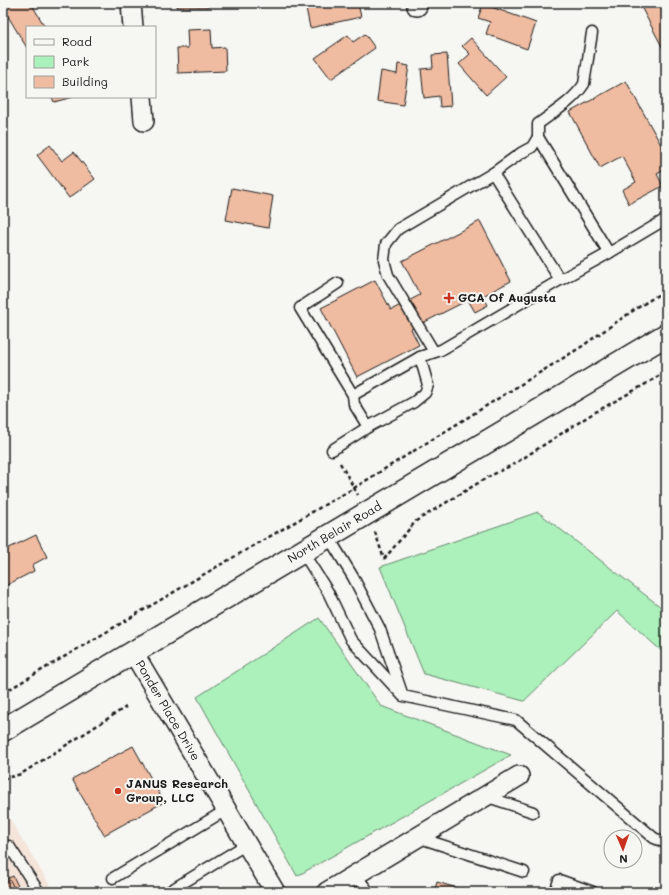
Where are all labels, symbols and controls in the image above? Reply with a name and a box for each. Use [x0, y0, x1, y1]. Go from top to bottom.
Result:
legend [26, 26, 156, 98]
text: Road [62, 33, 92, 49]
text: Park [62, 53, 89, 69]
text: Building [62, 73, 108, 89]
place label: GCA Of Augusta [458, 289, 556, 305]
marker: GCA Of Augusta [443, 292, 455, 304]
street label: North Belair Road [284, 497, 384, 566]
street label: Ponder Place Drive [133, 657, 204, 763]
place label: JANUS Research Group, LLC [126, 775, 228, 805]
marker: JANUS Research Group, LLC [113, 786, 123, 796]
north arrow [603, 829, 643, 869]
text: N [619, 852, 628, 867]

